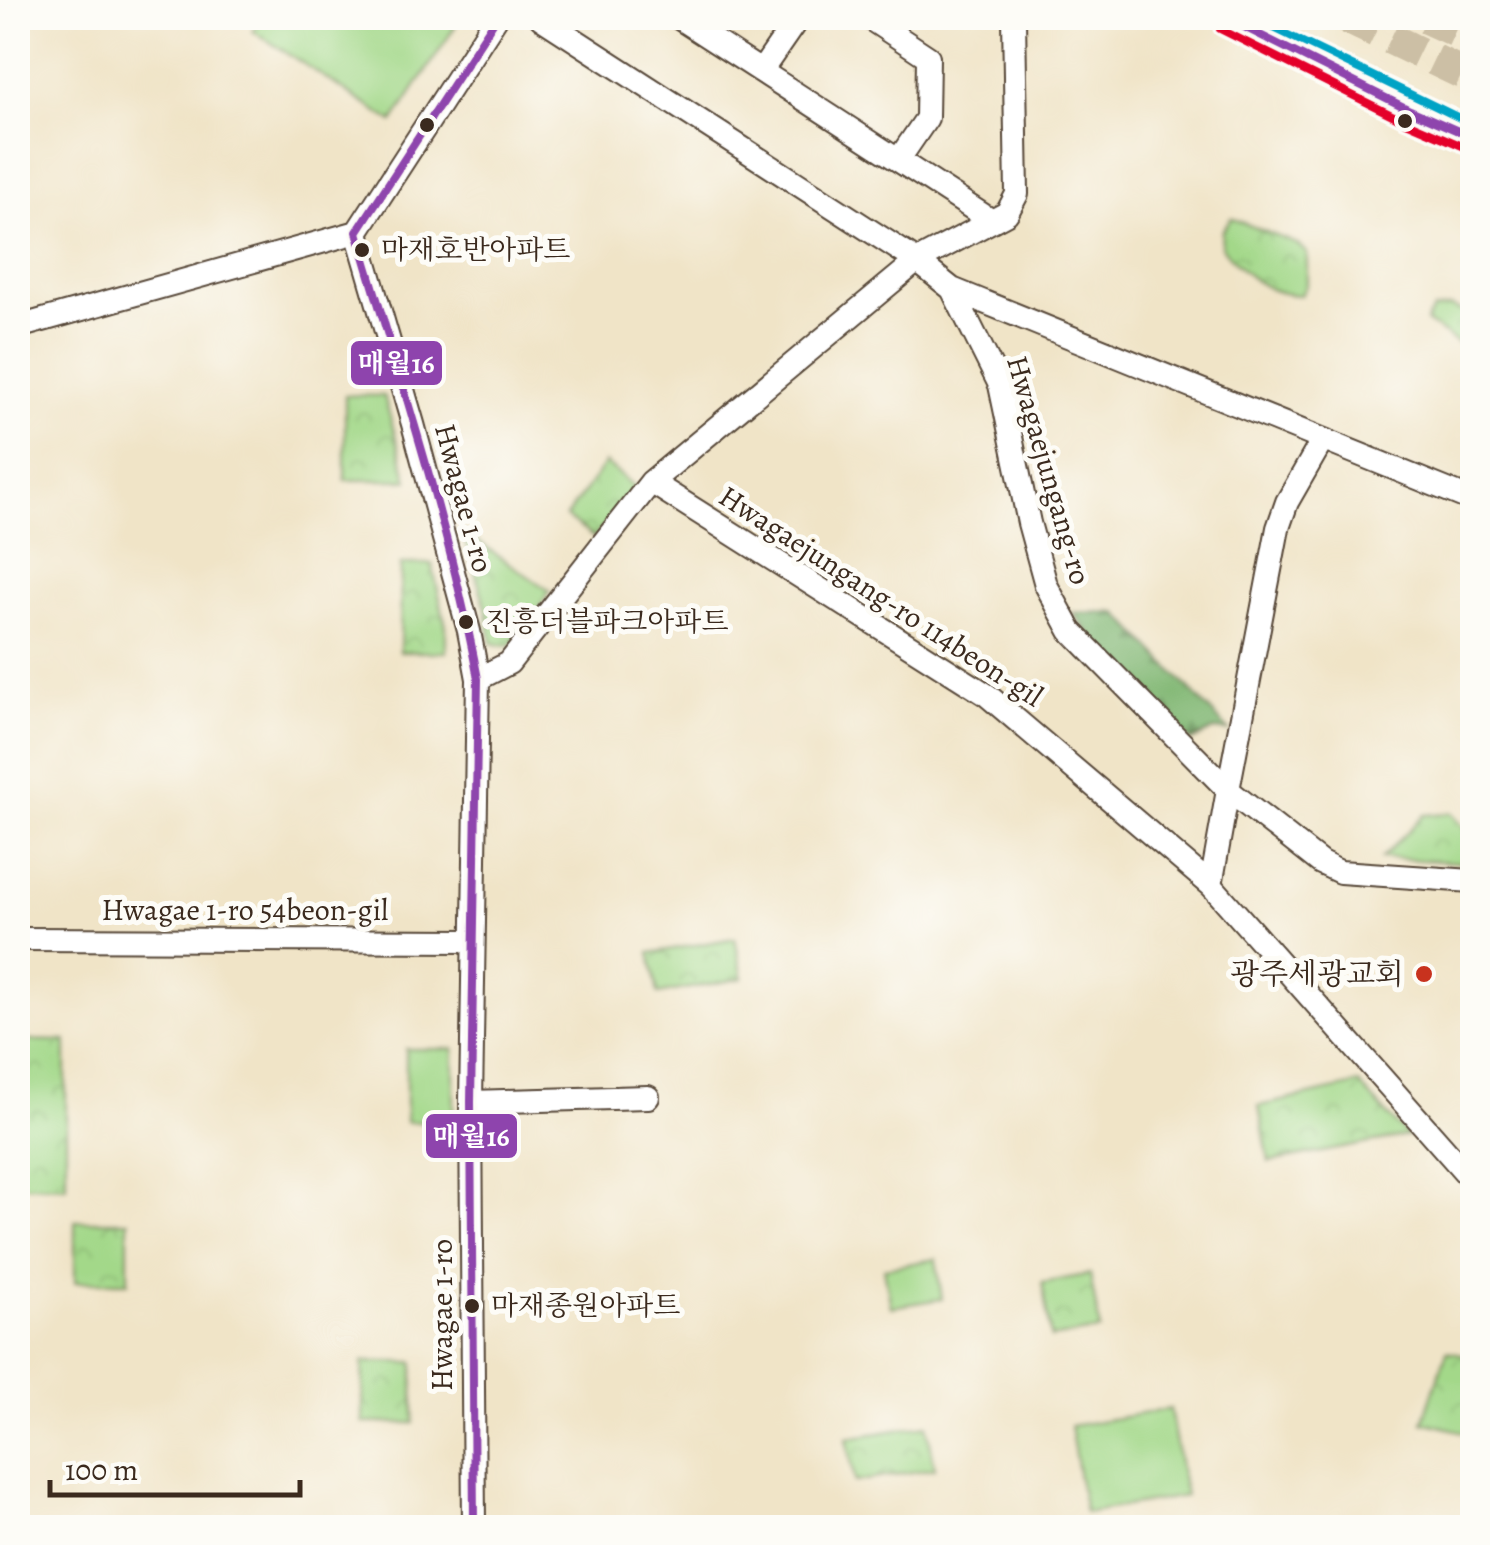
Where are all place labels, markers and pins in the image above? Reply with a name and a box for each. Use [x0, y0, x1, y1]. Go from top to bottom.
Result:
unlabelled marker [1395, 111, 1415, 131]
unlabelled marker [417, 115, 437, 135]
place label: 마재호반아파트 [381, 231, 570, 269]
marker: 마재호반아파트 [352, 240, 372, 260]
place label: 진흥더블파크아파트 [485, 603, 728, 641]
marker: 진흥더블파크아파트 [456, 612, 476, 632]
place label: 광주세광교회 [1230, 954, 1404, 994]
marker: 광주세광교회 [1413, 963, 1435, 985]
place label: 마재종원아파트 [491, 1287, 680, 1325]
marker: 마재종원아파트 [462, 1296, 482, 1316]

